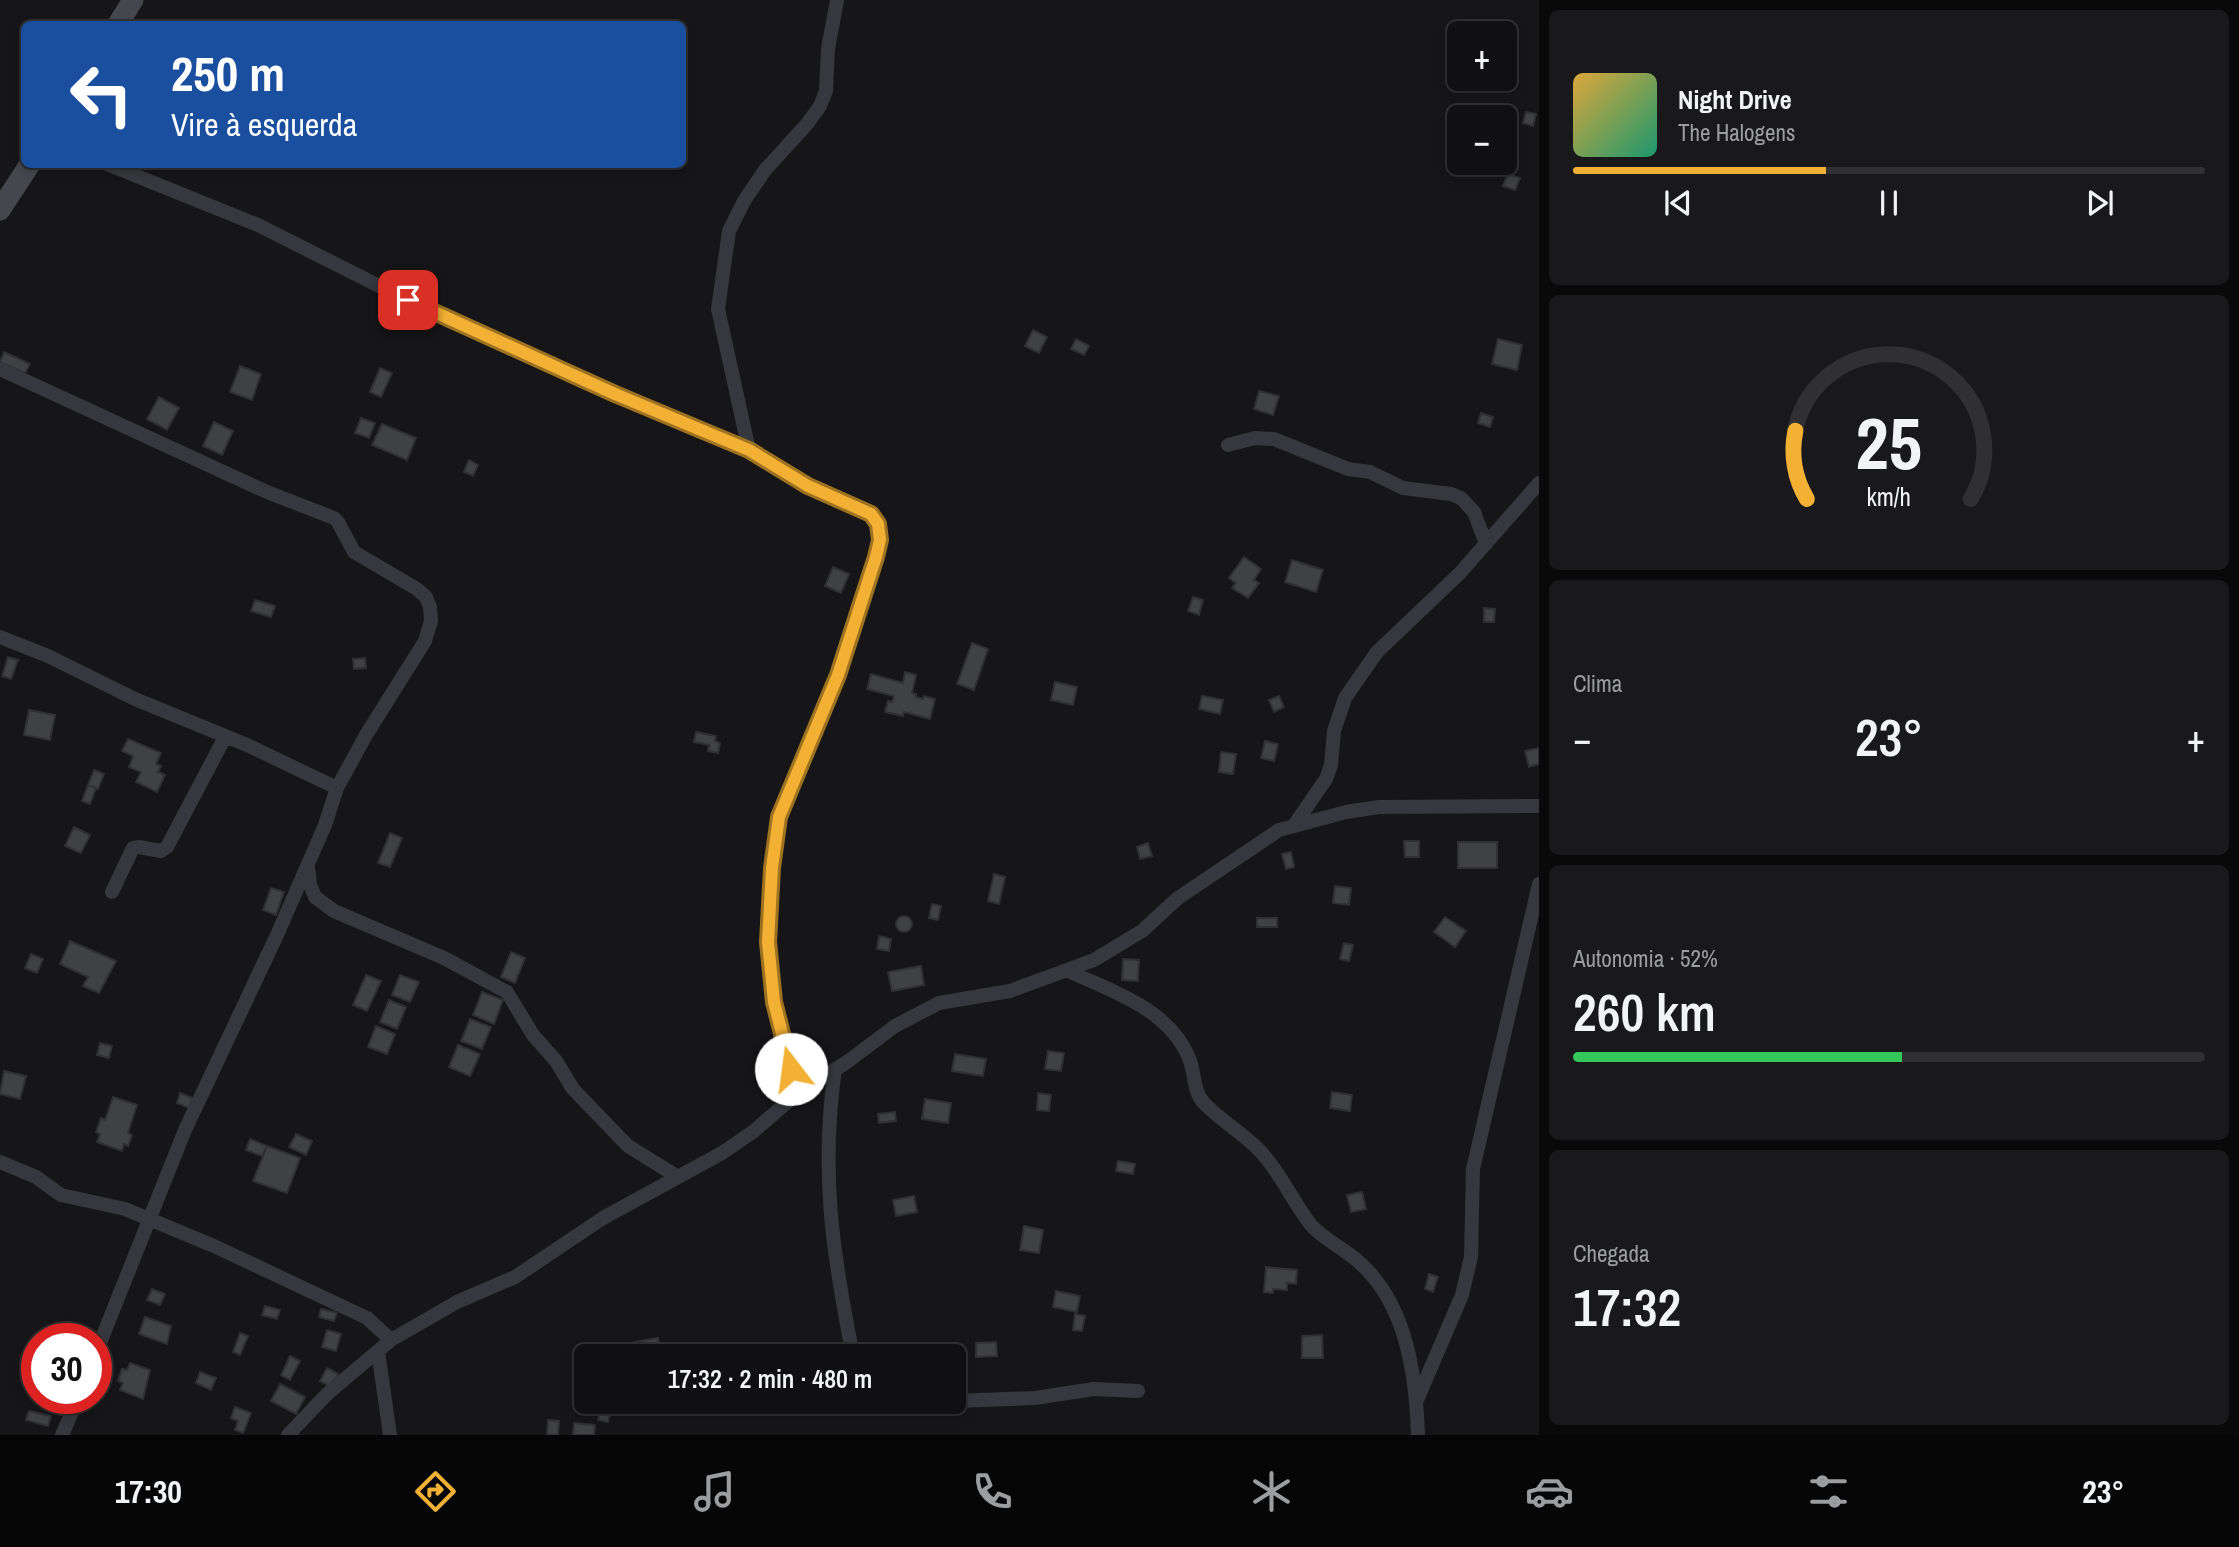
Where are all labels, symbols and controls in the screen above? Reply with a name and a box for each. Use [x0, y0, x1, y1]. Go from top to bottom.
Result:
map controls [1447, 21, 1517, 175]
button: + [1447, 21, 1517, 91]
text: 250 m [171, 40, 285, 106]
icon: left [56, 49, 147, 140]
text: Night Drive [1678, 82, 1792, 117]
text: Vire à esquerda [171, 103, 357, 146]
button: − [1447, 105, 1517, 175]
text: The Halogens [1678, 117, 1795, 148]
icon: previous [1659, 184, 1697, 222]
icon: pause [1870, 184, 1908, 222]
icon: next [2081, 184, 2119, 222]
pin [378, 270, 438, 330]
icon: arrive [389, 281, 427, 319]
text: 25 [1856, 394, 1922, 492]
text: km/h [1867, 479, 1911, 513]
text: Clima [1573, 668, 1622, 699]
text: 23° [1855, 702, 1923, 772]
text: − [1573, 713, 1591, 764]
text: + [2187, 713, 2205, 764]
text: Autonomia · 52% [1573, 943, 1718, 974]
text: 260 km [1573, 977, 1716, 1047]
position arrow [754, 1032, 828, 1106]
text: Chegada [1573, 1238, 1650, 1269]
text: 17:32 [1573, 1272, 1681, 1342]
speed limit sign: 30 [21, 1323, 112, 1414]
text: 17:32 · 2 min · 480 m [668, 1361, 872, 1396]
icon: directions [411, 1467, 460, 1516]
icon: music [690, 1467, 739, 1516]
icon: phone [968, 1467, 1017, 1516]
icon: climate [1247, 1467, 1296, 1516]
icon: car [1525, 1467, 1574, 1516]
icon: filters [1804, 1467, 1853, 1516]
text: 17:30 [115, 1470, 182, 1513]
text: 23° [2082, 1470, 2124, 1513]

